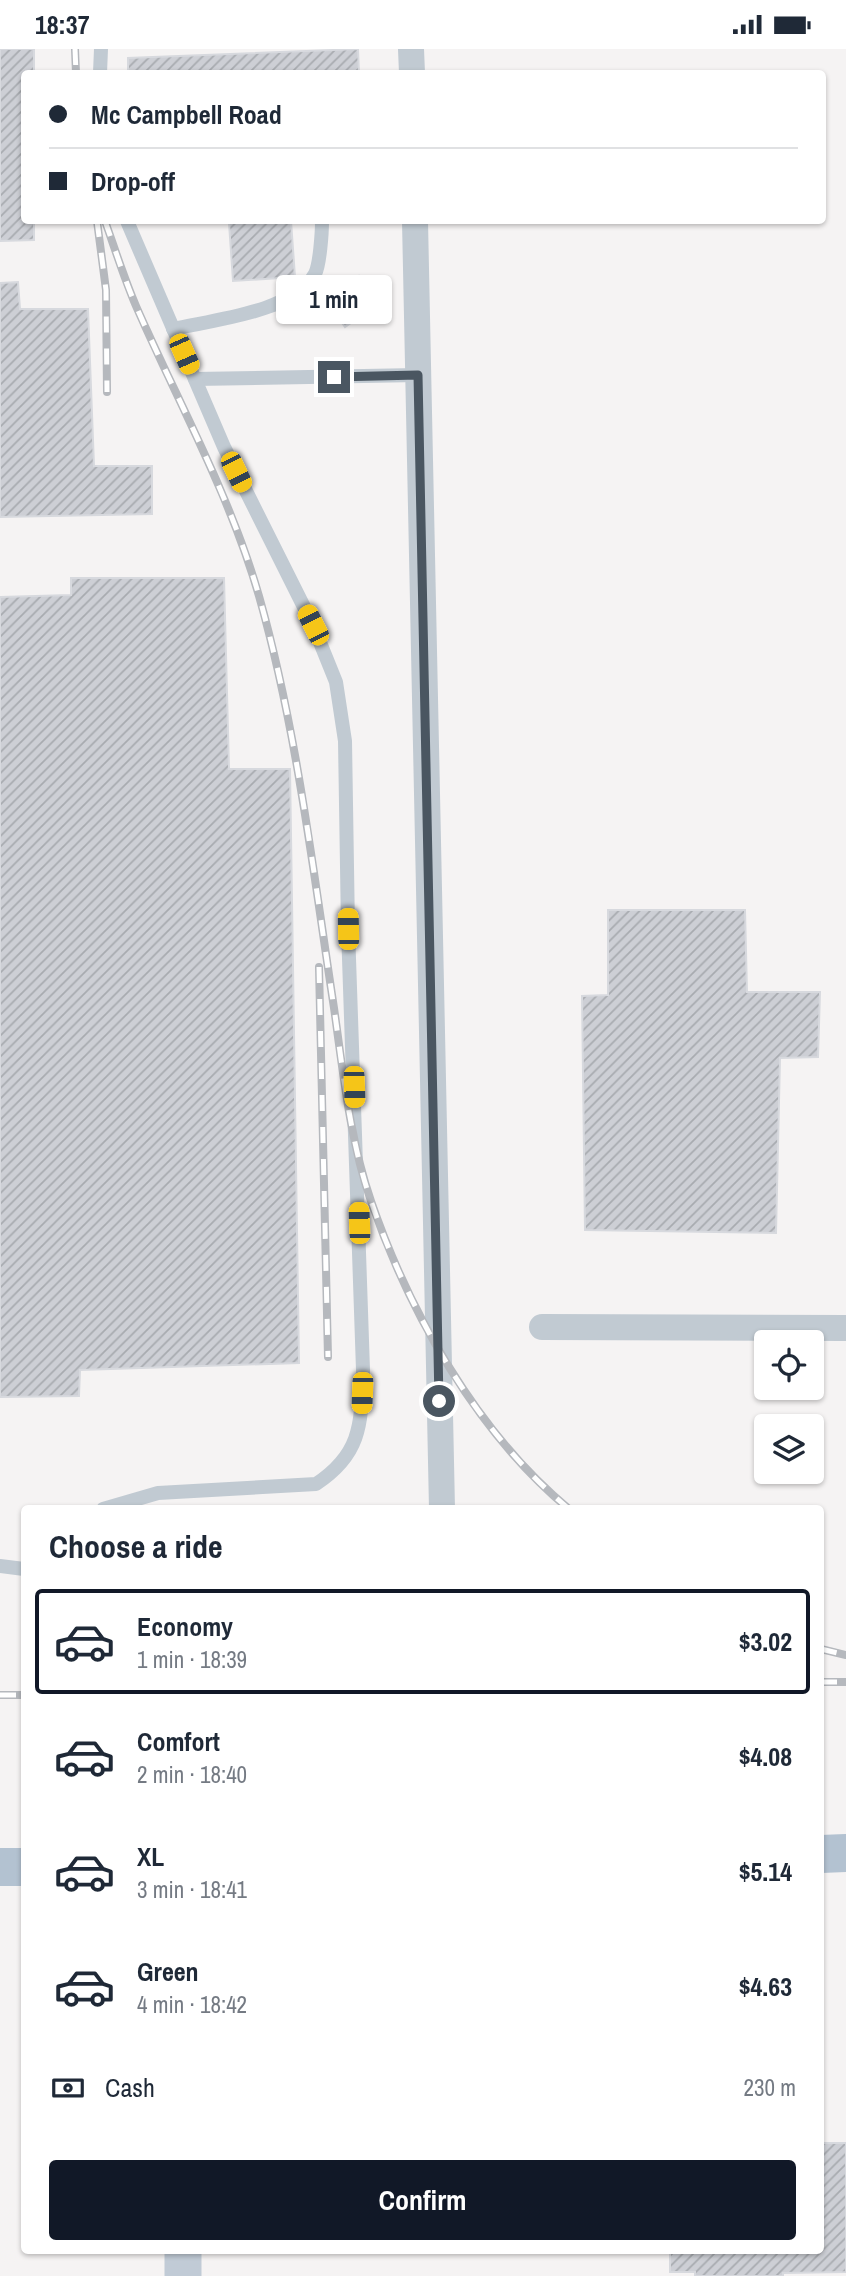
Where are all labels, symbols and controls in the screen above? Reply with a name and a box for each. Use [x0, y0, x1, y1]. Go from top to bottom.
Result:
text: 18:37 [35, 7, 90, 42]
text: Mc Campbell Road [91, 97, 282, 132]
text: Drop-off [91, 164, 175, 199]
callout: 1 min [276, 275, 392, 325]
text: 1 min [309, 284, 359, 315]
car [166, 331, 203, 377]
route end [318, 361, 350, 393]
car [218, 449, 255, 495]
car [295, 602, 332, 648]
car [338, 908, 359, 950]
car [343, 1066, 366, 1108]
car [348, 1202, 371, 1244]
map controls [754, 1330, 824, 1484]
button: locate [754, 1330, 824, 1400]
car [351, 1372, 374, 1414]
route start [423, 1385, 455, 1417]
button: layers [754, 1414, 824, 1484]
text: Choose a ride [49, 1525, 223, 1568]
text: Economy [137, 1609, 233, 1644]
icon: car [53, 1610, 116, 1673]
text: $3.02 [739, 1624, 792, 1659]
text: 1 min · 18:39 [137, 1644, 247, 1675]
text: Comfort [137, 1724, 220, 1759]
icon: car [53, 1725, 116, 1788]
text: $4.08 [739, 1739, 792, 1774]
text: 2 min · 18:40 [137, 1759, 247, 1790]
text: XL [137, 1839, 164, 1874]
icon: car [53, 1840, 116, 1903]
text: $5.14 [739, 1854, 792, 1889]
text: 3 min · 18:41 [137, 1874, 247, 1905]
text: Green [137, 1954, 199, 1989]
icon: car [53, 1955, 116, 2018]
text: $4.63 [739, 1969, 792, 2004]
text: 4 min · 18:42 [137, 1989, 247, 2020]
icon: cash [49, 2069, 87, 2107]
text: Cash [105, 2070, 155, 2105]
text: 230 m [744, 2072, 796, 2103]
button: Confirm [49, 2160, 796, 2240]

